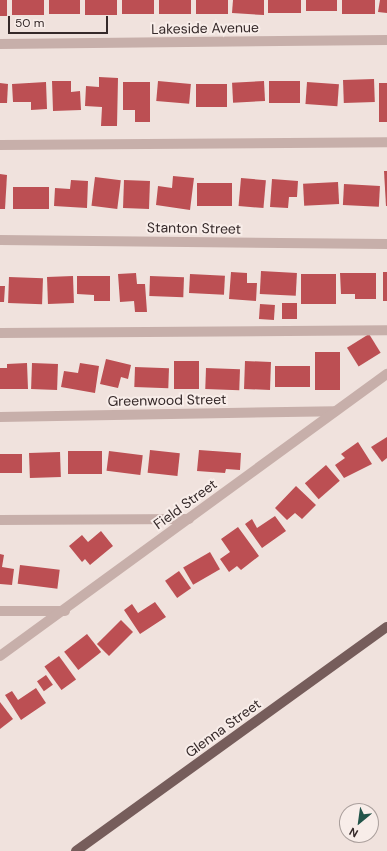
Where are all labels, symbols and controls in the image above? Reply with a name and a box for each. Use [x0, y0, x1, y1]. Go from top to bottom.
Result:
scale bar [10, 8, 110, 34]
text: 50 m [15, 15, 44, 31]
street label: Lakeside Avenue [151, 19, 259, 37]
street label: Stanton Street [147, 219, 241, 237]
street label: Greenwood Street [108, 391, 226, 409]
street label: Field Street [150, 475, 220, 533]
street label: Glenna Street [182, 695, 264, 761]
north arrow [339, 803, 379, 843]
text: N [347, 825, 361, 841]

